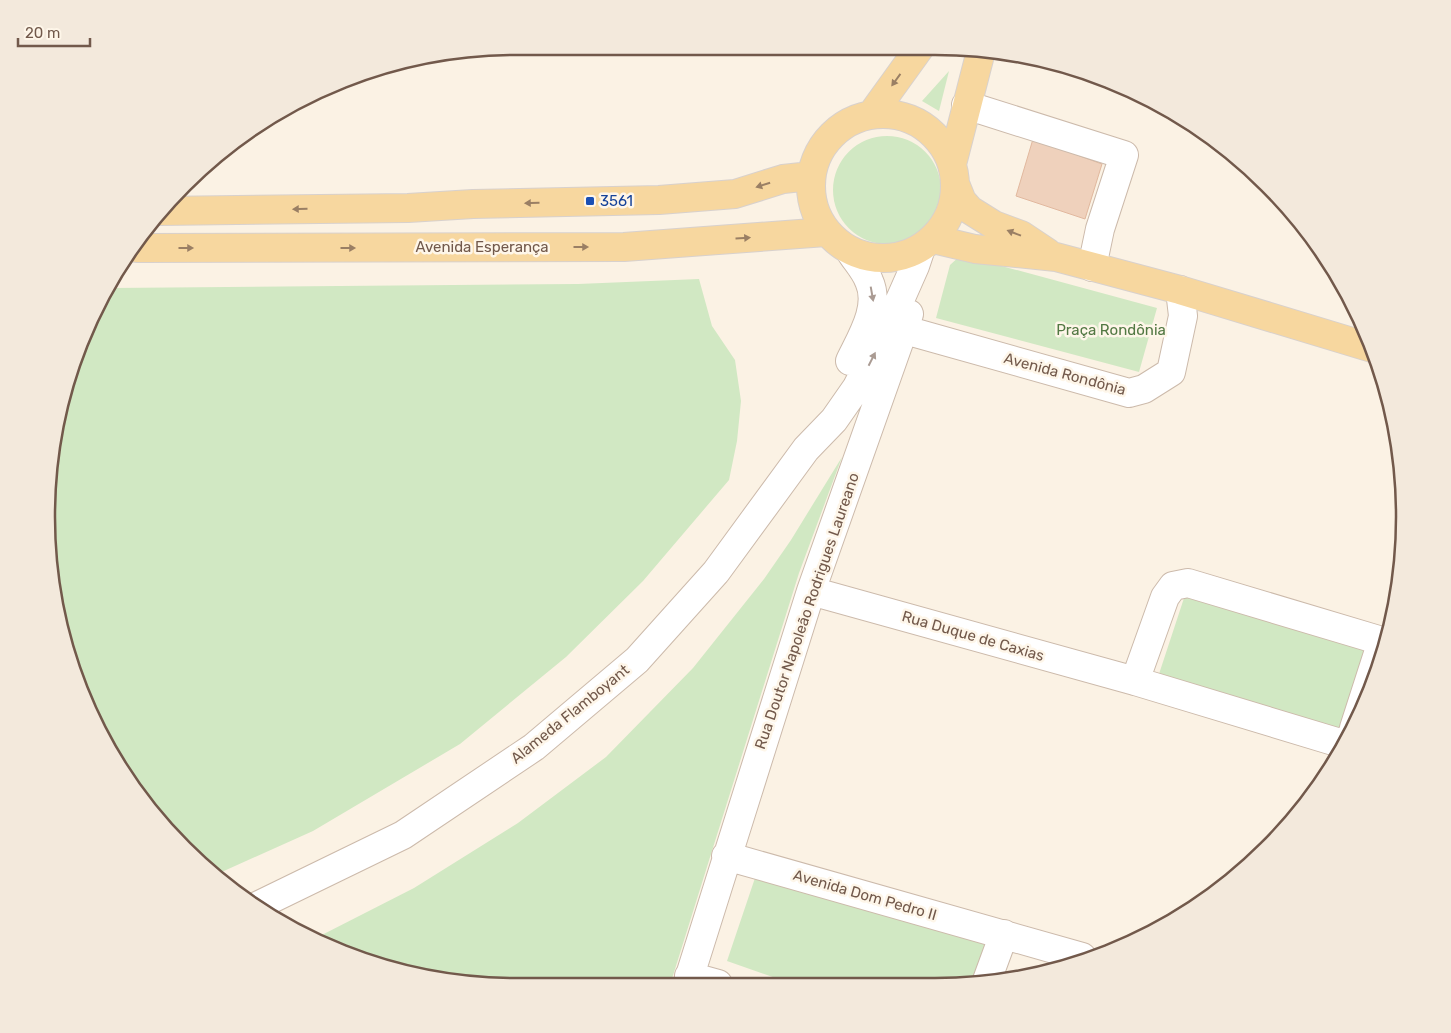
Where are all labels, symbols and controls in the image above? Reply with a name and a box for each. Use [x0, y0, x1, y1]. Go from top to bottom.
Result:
scale bar [18, 15, 90, 47]
text: 20 m [25, 24, 60, 42]
one-way arrow [891, 73, 902, 86]
one-way arrow [755, 181, 770, 189]
place label: 3561 [600, 192, 633, 210]
marker: 3561 [584, 195, 596, 207]
one-way arrow [524, 199, 540, 207]
one-way arrow [292, 206, 308, 214]
one-way arrow [1006, 229, 1021, 237]
one-way arrow [735, 234, 751, 242]
street label: Avenida Esperança [415, 238, 549, 256]
one-way arrow [573, 243, 589, 251]
one-way arrow [178, 244, 194, 252]
one-way arrow [340, 244, 356, 252]
one-way arrow [868, 286, 876, 302]
park label: Praça Rondônia [1056, 321, 1166, 339]
street label: Avenida Rondônia [1002, 349, 1128, 399]
one-way arrow [868, 351, 876, 366]
street label: Rua Doutor Napoleão Rodrigues Laureano [751, 470, 863, 752]
street label: Rua Duque de Caxias [900, 607, 1047, 665]
street label: Alameda Flamboyant [507, 661, 633, 767]
street label: Avenida Dom Pedro II [791, 866, 939, 924]

